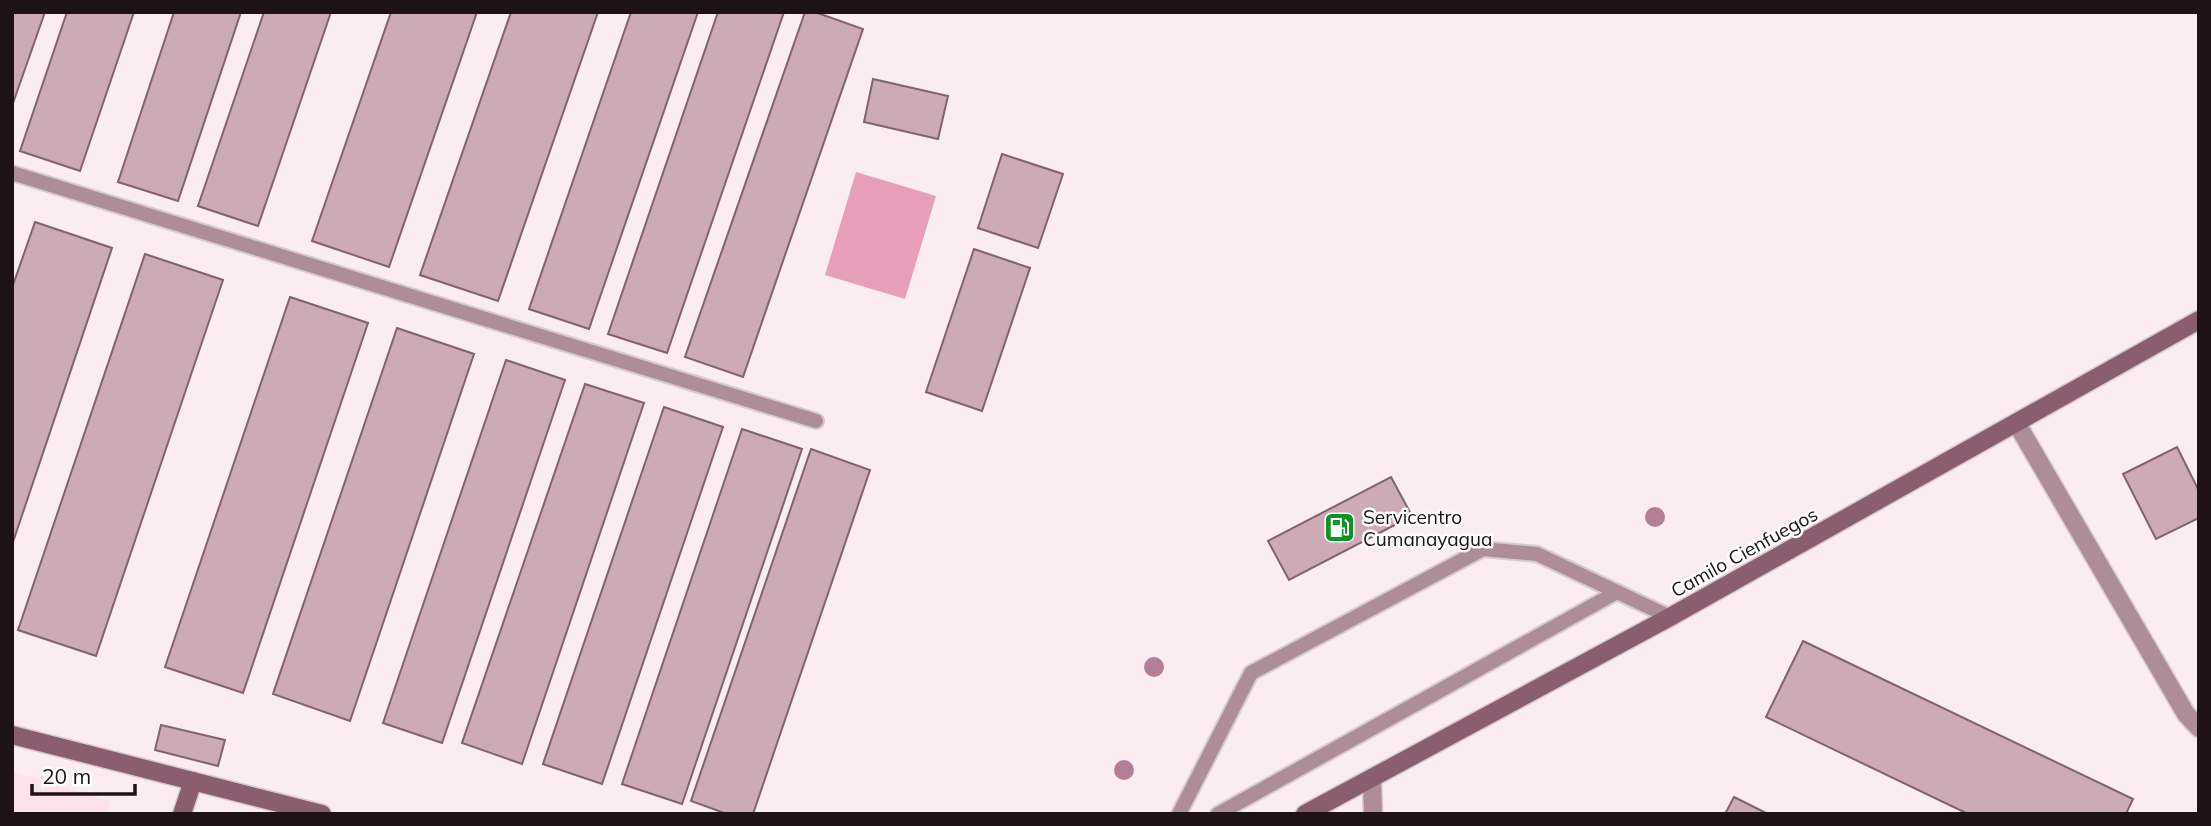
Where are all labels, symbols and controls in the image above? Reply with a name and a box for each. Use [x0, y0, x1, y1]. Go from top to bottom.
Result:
street label: Camilo Cienfuegos [1666, 502, 1822, 602]
place label: Servicentro Cumanayagua [1363, 505, 1492, 551]
fuel station icon: Servicentro Cumanayagua [1323, 511, 1357, 545]
scale bar [32, 752, 135, 796]
text: 20 m [42, 763, 91, 789]

